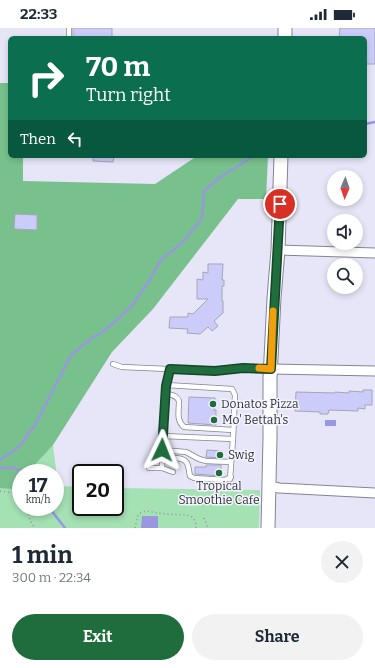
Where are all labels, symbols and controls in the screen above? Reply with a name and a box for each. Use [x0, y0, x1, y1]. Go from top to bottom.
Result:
text: 22:33 [20, 5, 57, 23]
text: 70 m [86, 50, 150, 83]
icon: right [20, 52, 72, 104]
text: Turn right [86, 84, 171, 106]
icon: left [64, 128, 86, 150]
text: Then [20, 130, 56, 148]
north arrow [327, 170, 363, 206]
map controls [327, 170, 363, 294]
pin [263, 187, 297, 221]
icon: arrive [269, 193, 291, 215]
button: sound [327, 214, 363, 250]
button: search [327, 258, 363, 294]
place label: Donatos Pizza [221, 397, 299, 411]
marker: Donatos Pizza [208, 399, 218, 409]
place label: Mo' Bettah's [222, 413, 288, 427]
marker: Mo' Bettah's [209, 415, 219, 425]
position arrow [141, 429, 183, 471]
place label: Swig [228, 448, 255, 462]
marker: Swig [215, 450, 225, 460]
speed limit sign: 20 [72, 464, 124, 516]
marker: Tropical Smoothie Cafe [214, 468, 224, 478]
text: 17 [28, 473, 48, 497]
place label: Tropical Smoothie Cafe [179, 479, 259, 507]
text: km/h [26, 494, 50, 506]
text: 1 min [12, 541, 73, 569]
button: close [321, 541, 363, 583]
text: 300 m · 22:34 [12, 570, 91, 585]
button: Exit [12, 614, 184, 660]
button: Share [192, 614, 363, 660]

